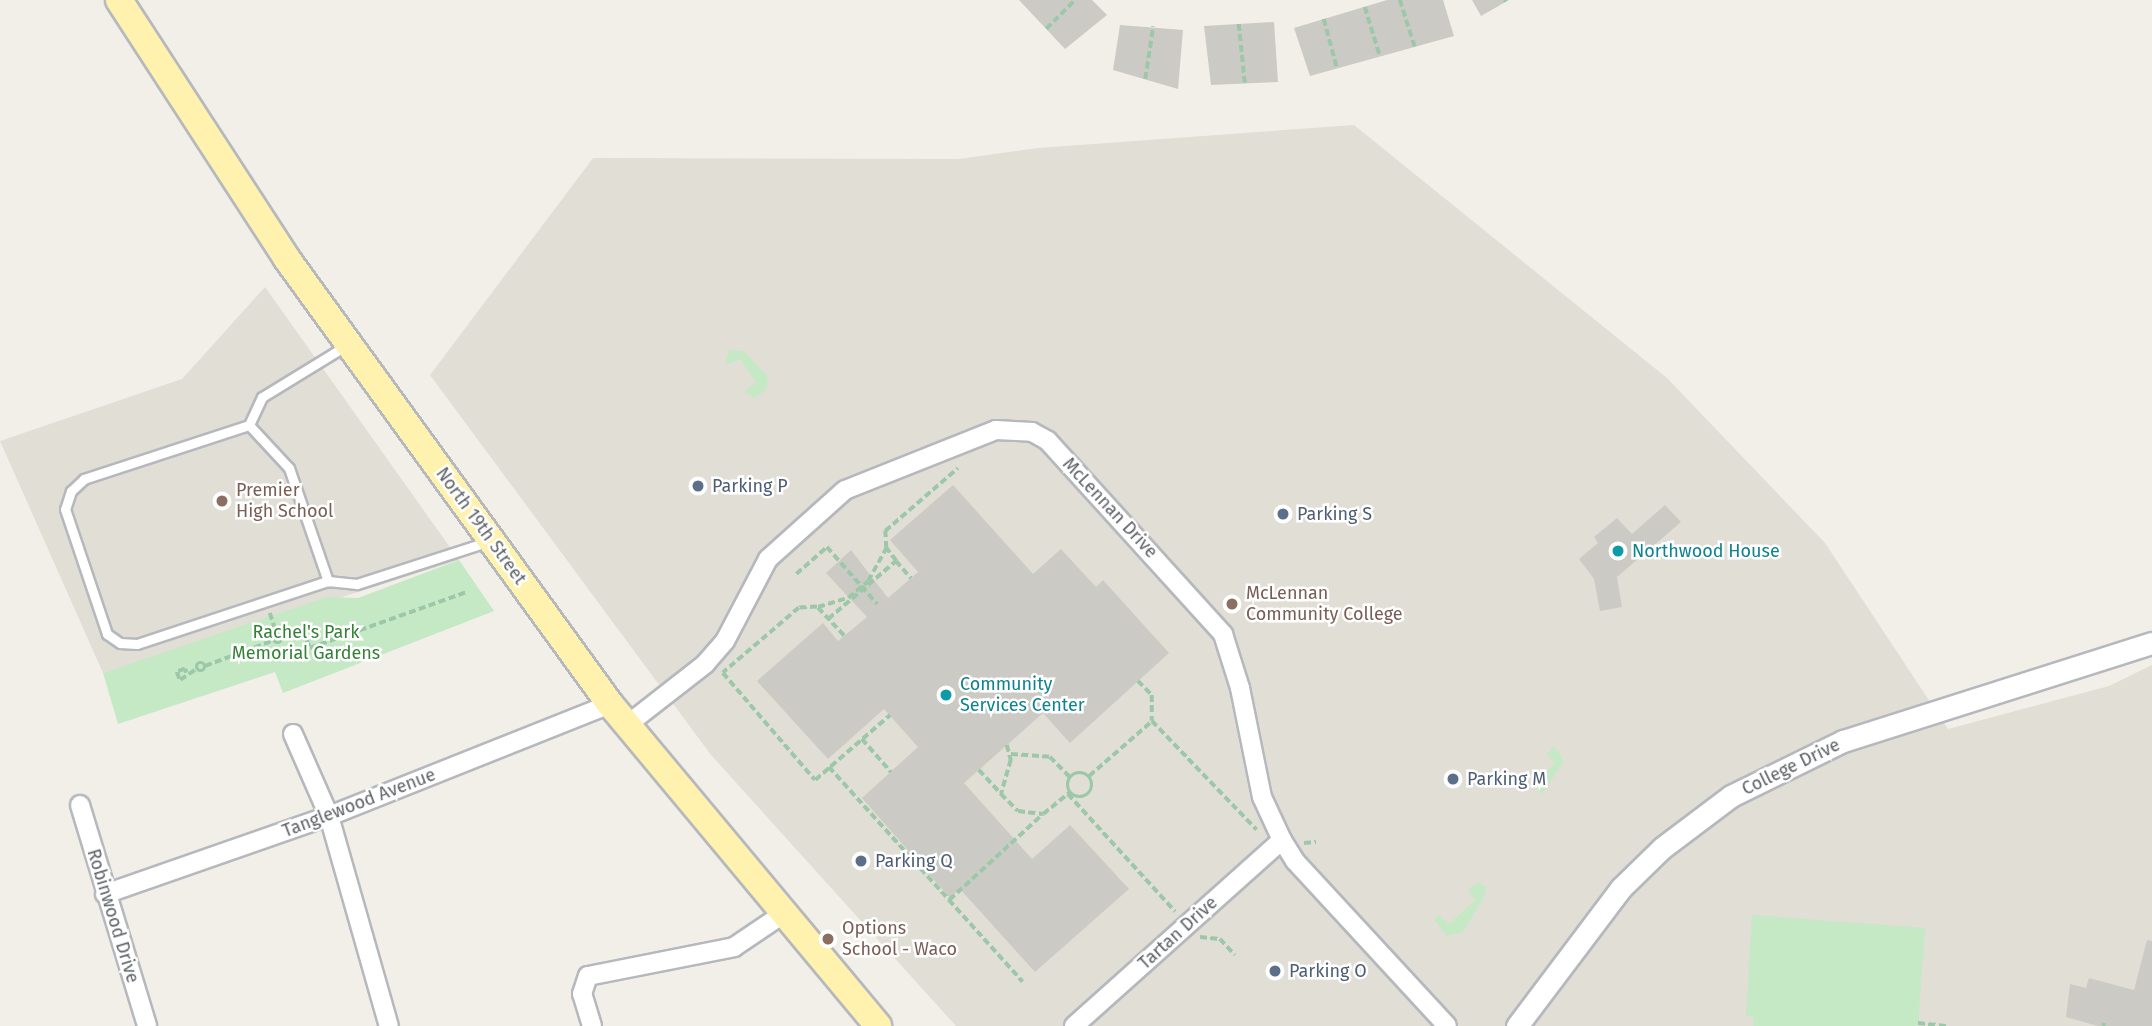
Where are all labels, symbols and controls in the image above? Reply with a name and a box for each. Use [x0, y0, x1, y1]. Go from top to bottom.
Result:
street label: McLennan Drive [1058, 453, 1162, 563]
street label: North 19th Street [431, 463, 531, 589]
place label: Parking P [712, 475, 788, 497]
marker: Parking P [690, 478, 706, 494]
place label: Premier High School [236, 480, 333, 522]
marker: Premier High School [214, 493, 230, 509]
place label: Parking S [1297, 503, 1372, 525]
marker: Parking S [1275, 506, 1291, 522]
place label: Northwood House [1632, 540, 1780, 562]
marker: Northwood House [1610, 543, 1626, 559]
place label: McLennan Community College [1246, 583, 1403, 626]
marker: McLennan Community College [1224, 596, 1240, 612]
park label: Rachel's Park Memorial Gardens [232, 622, 380, 664]
place label: Community Services Center [960, 674, 1085, 716]
marker: Community Services Center [938, 687, 954, 703]
street label: College Drive [1738, 734, 1844, 800]
street label: Tanglewood Avenue [279, 764, 439, 842]
place label: Parking M [1467, 768, 1546, 790]
marker: Parking M [1445, 771, 1461, 787]
street label: Robinwood Drive [82, 846, 144, 986]
place label: Parking Q [875, 850, 953, 872]
marker: Parking Q [853, 853, 869, 869]
street label: Tartan Drive [1134, 892, 1222, 974]
place label: Options School - Waco [842, 918, 957, 960]
marker: Options School - Waco [820, 931, 836, 947]
place label: Parking O [1289, 960, 1367, 982]
marker: Parking O [1267, 963, 1283, 979]

